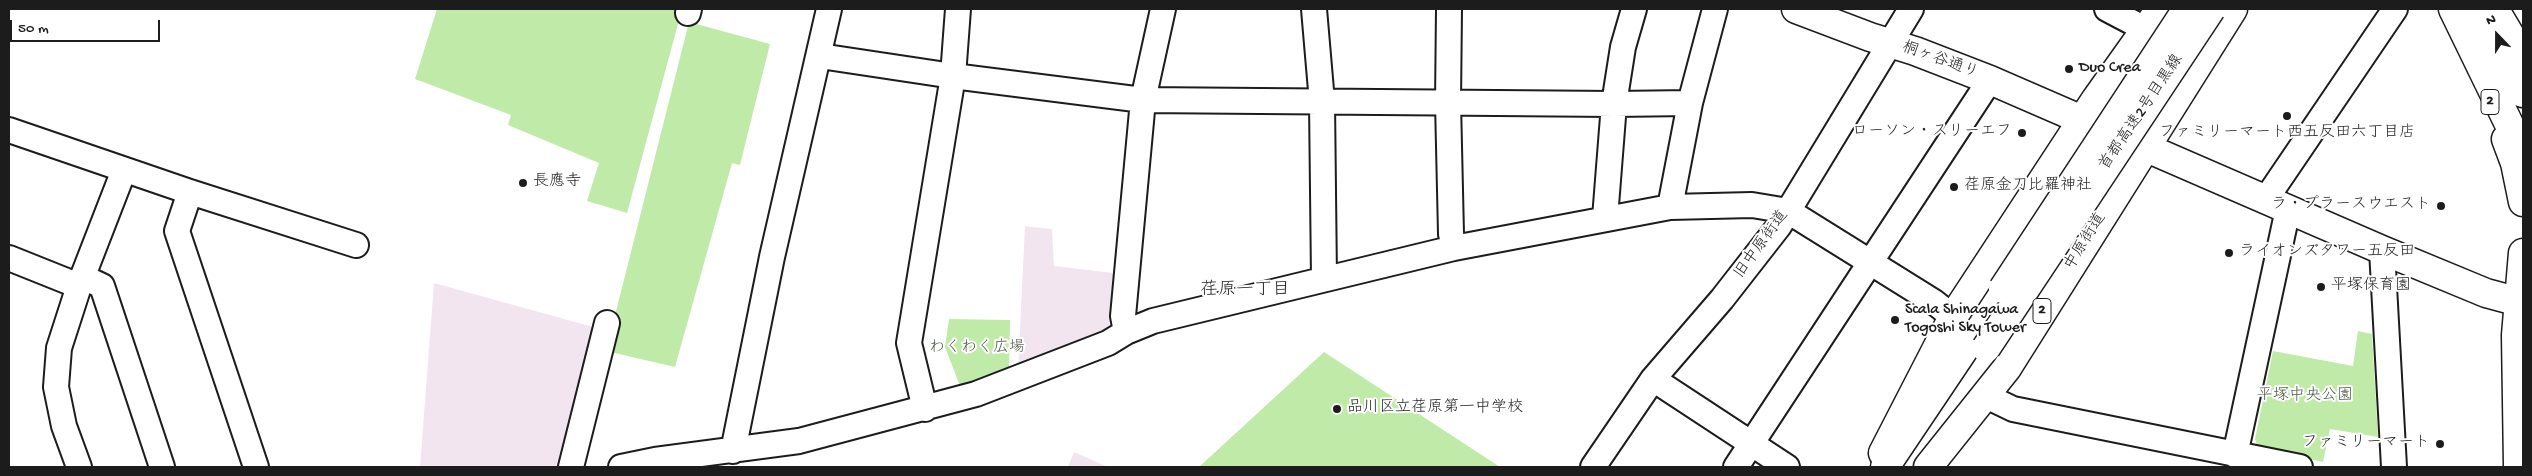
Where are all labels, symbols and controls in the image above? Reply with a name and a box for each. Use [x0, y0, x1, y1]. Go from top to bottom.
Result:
scale bar [12, 10, 162, 42]
north arrow [2472, 10, 2522, 60]
text: N [2484, 11, 2499, 30]
text: 50 m [18, 20, 49, 38]
street label: 桐ヶ谷通り [1899, 38, 1981, 84]
street label: 首都高速2号目黒線 [2096, 51, 2188, 175]
place label: Duo Crea [2079, 59, 2141, 79]
marker: Duo Crea [2063, 63, 2075, 75]
road number: 2 [2481, 90, 2499, 114]
marker: ファミリーマート西五反田六丁目店 [2281, 110, 2293, 122]
place label: ローソン・スリーエフ [1852, 123, 2012, 143]
place label: ファミリーマート西五反田六丁目店 [2159, 124, 2415, 144]
marker: ローソン・スリーエフ [2016, 127, 2028, 139]
place label: 長應寺 [533, 173, 581, 193]
marker: 長應寺 [517, 177, 529, 189]
place label: 荏原金刀比羅神社 [1964, 177, 2092, 197]
marker: 荏原金刀比羅神社 [1948, 181, 1960, 193]
place label: ラ・プラースウエスト [2271, 196, 2431, 216]
marker: ラ・プラースウエスト [2435, 200, 2447, 212]
street label: 旧中原街道 [1731, 207, 1793, 283]
street label: 中原街道 [2061, 210, 2111, 274]
place label: ライオンズタワー五反田 [2239, 243, 2415, 263]
marker: ライオンズタワー五反田 [2223, 247, 2235, 259]
place label: 平塚保育園 [2331, 277, 2411, 297]
district label: 荏原一丁目 [1200, 280, 1290, 302]
marker: 平塚保育園 [2315, 281, 2327, 293]
road number: 2 [2033, 298, 2051, 324]
place label: Scala Shinagawa Togoshi Sky Tower [1905, 301, 2026, 339]
marker: Scala Shinagawa Togoshi Sky Tower [1889, 314, 1901, 326]
park label: わくわく広場 [929, 339, 1025, 359]
park label: 平塚中央公園 [2257, 387, 2353, 407]
place label: 品川区立荏原第一中学校 [1347, 399, 1523, 419]
marker: 品川区立荏原第一中学校 [1331, 403, 1343, 415]
place label: ファミリーマート [2302, 434, 2430, 454]
marker: ファミリーマート [2434, 438, 2446, 450]

